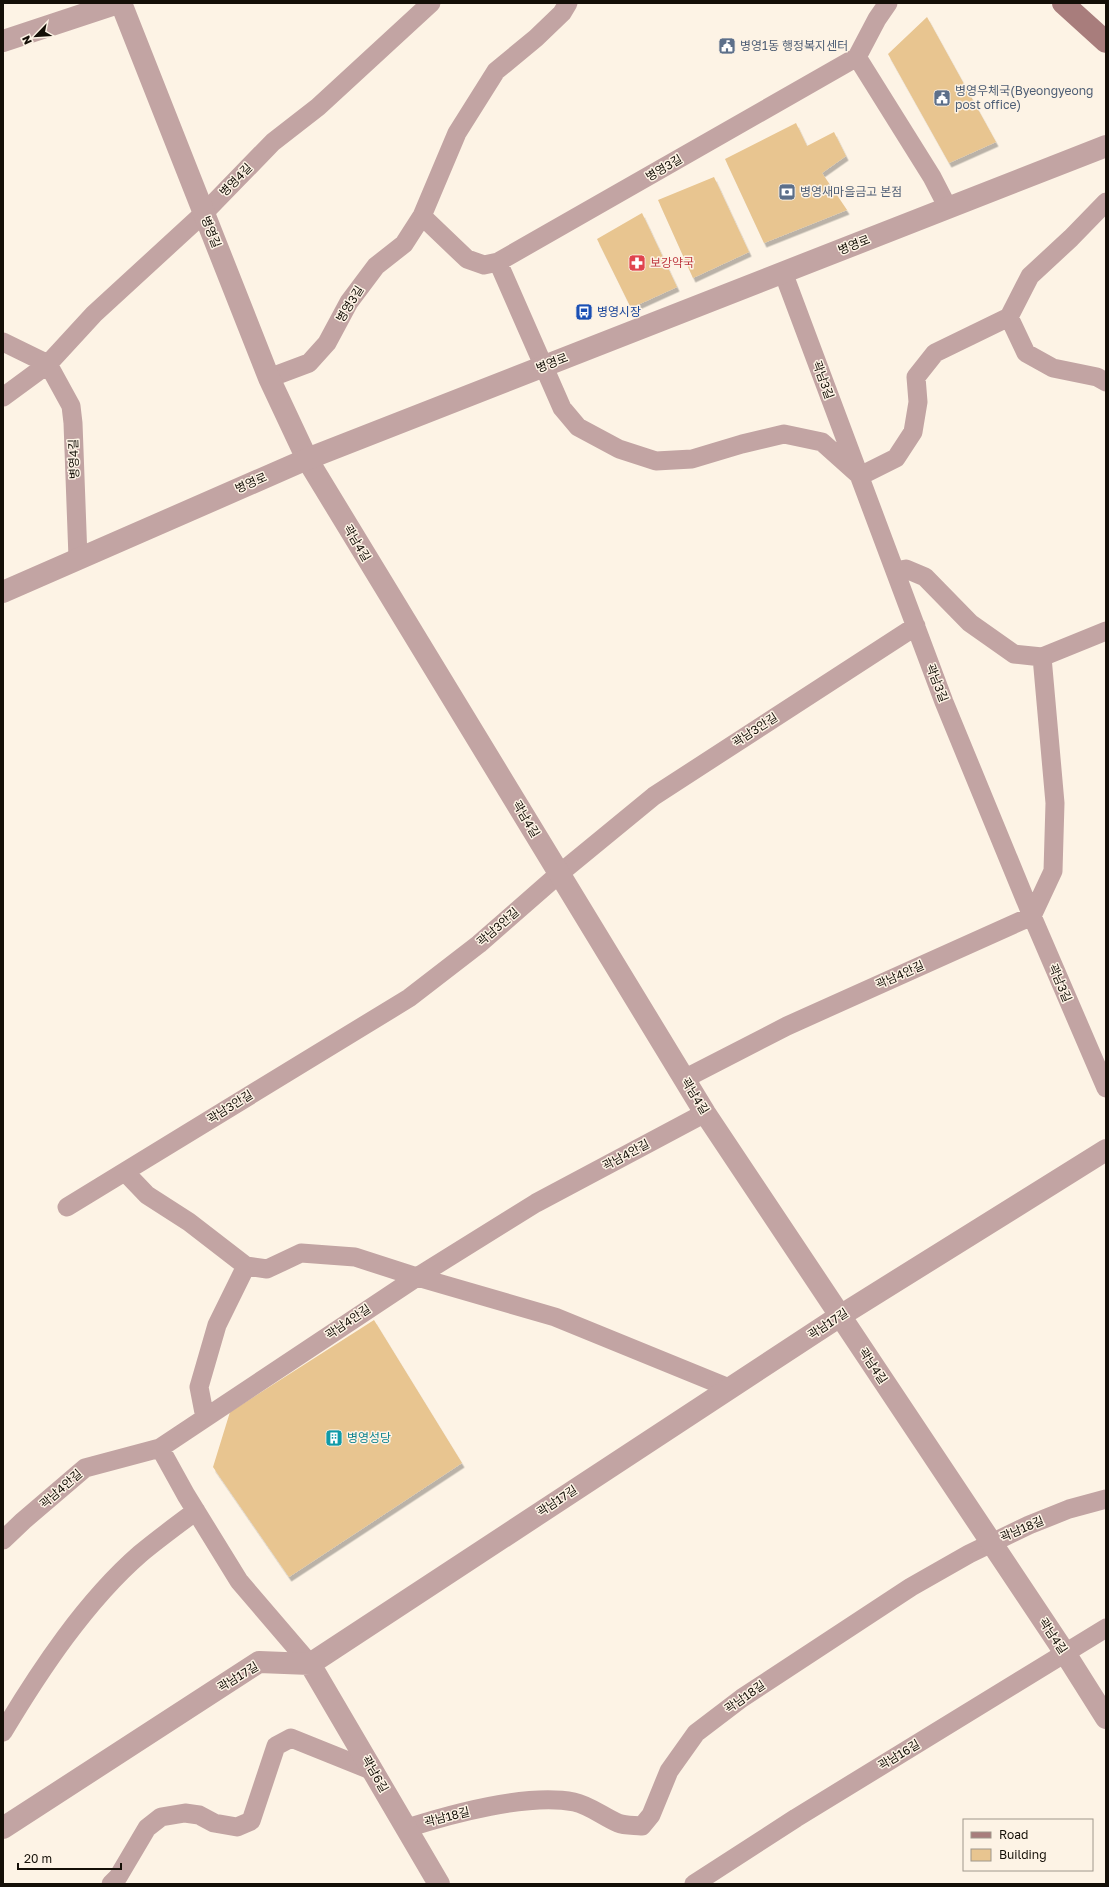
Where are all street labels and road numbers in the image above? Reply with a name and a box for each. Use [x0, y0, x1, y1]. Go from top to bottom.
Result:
street label: 병영3길 [643, 151, 685, 184]
street label: 병영4길 [216, 160, 255, 199]
street label: 병영길 [199, 214, 224, 250]
street label: 병영로 [836, 232, 872, 257]
street label: 병영3길 [333, 283, 367, 325]
street label: 병영로 [534, 350, 570, 375]
street label: 곽남3길 [810, 358, 837, 401]
street label: 병영4길 [65, 439, 82, 479]
street label: 병영로 [233, 469, 269, 496]
street label: 곽남4길 [341, 522, 374, 564]
street label: 곽남3길 [923, 661, 952, 704]
street label: 곽남3안길 [729, 709, 780, 750]
street label: 곽남4길 [510, 798, 543, 840]
street label: 곽남3안길 [473, 904, 522, 949]
street label: 곽남4안길 [873, 957, 926, 992]
street label: 곽남3길 [1046, 961, 1075, 1004]
street label: 곽남4길 [678, 1075, 713, 1117]
street label: 곽남3안길 [204, 1087, 255, 1126]
street label: 곽남4안길 [600, 1136, 652, 1173]
street label: 곽남4안길 [322, 1301, 373, 1342]
street label: 곽남17길 [805, 1305, 851, 1342]
street label: 곽남4길 [856, 1345, 891, 1387]
street label: 곽남4안길 [36, 1466, 85, 1511]
street label: 곽남17길 [534, 1482, 580, 1519]
street label: 곽남18길 [998, 1513, 1046, 1544]
street label: 곽남4길 [1036, 1615, 1071, 1657]
street label: 곽남17길 [214, 1658, 261, 1695]
street label: 곽남18길 [721, 1677, 768, 1716]
street label: 곽남16길 [875, 1736, 922, 1773]
street label: 곽남6길 [359, 1753, 392, 1795]
street label: 곽남18길 [423, 1804, 471, 1829]

